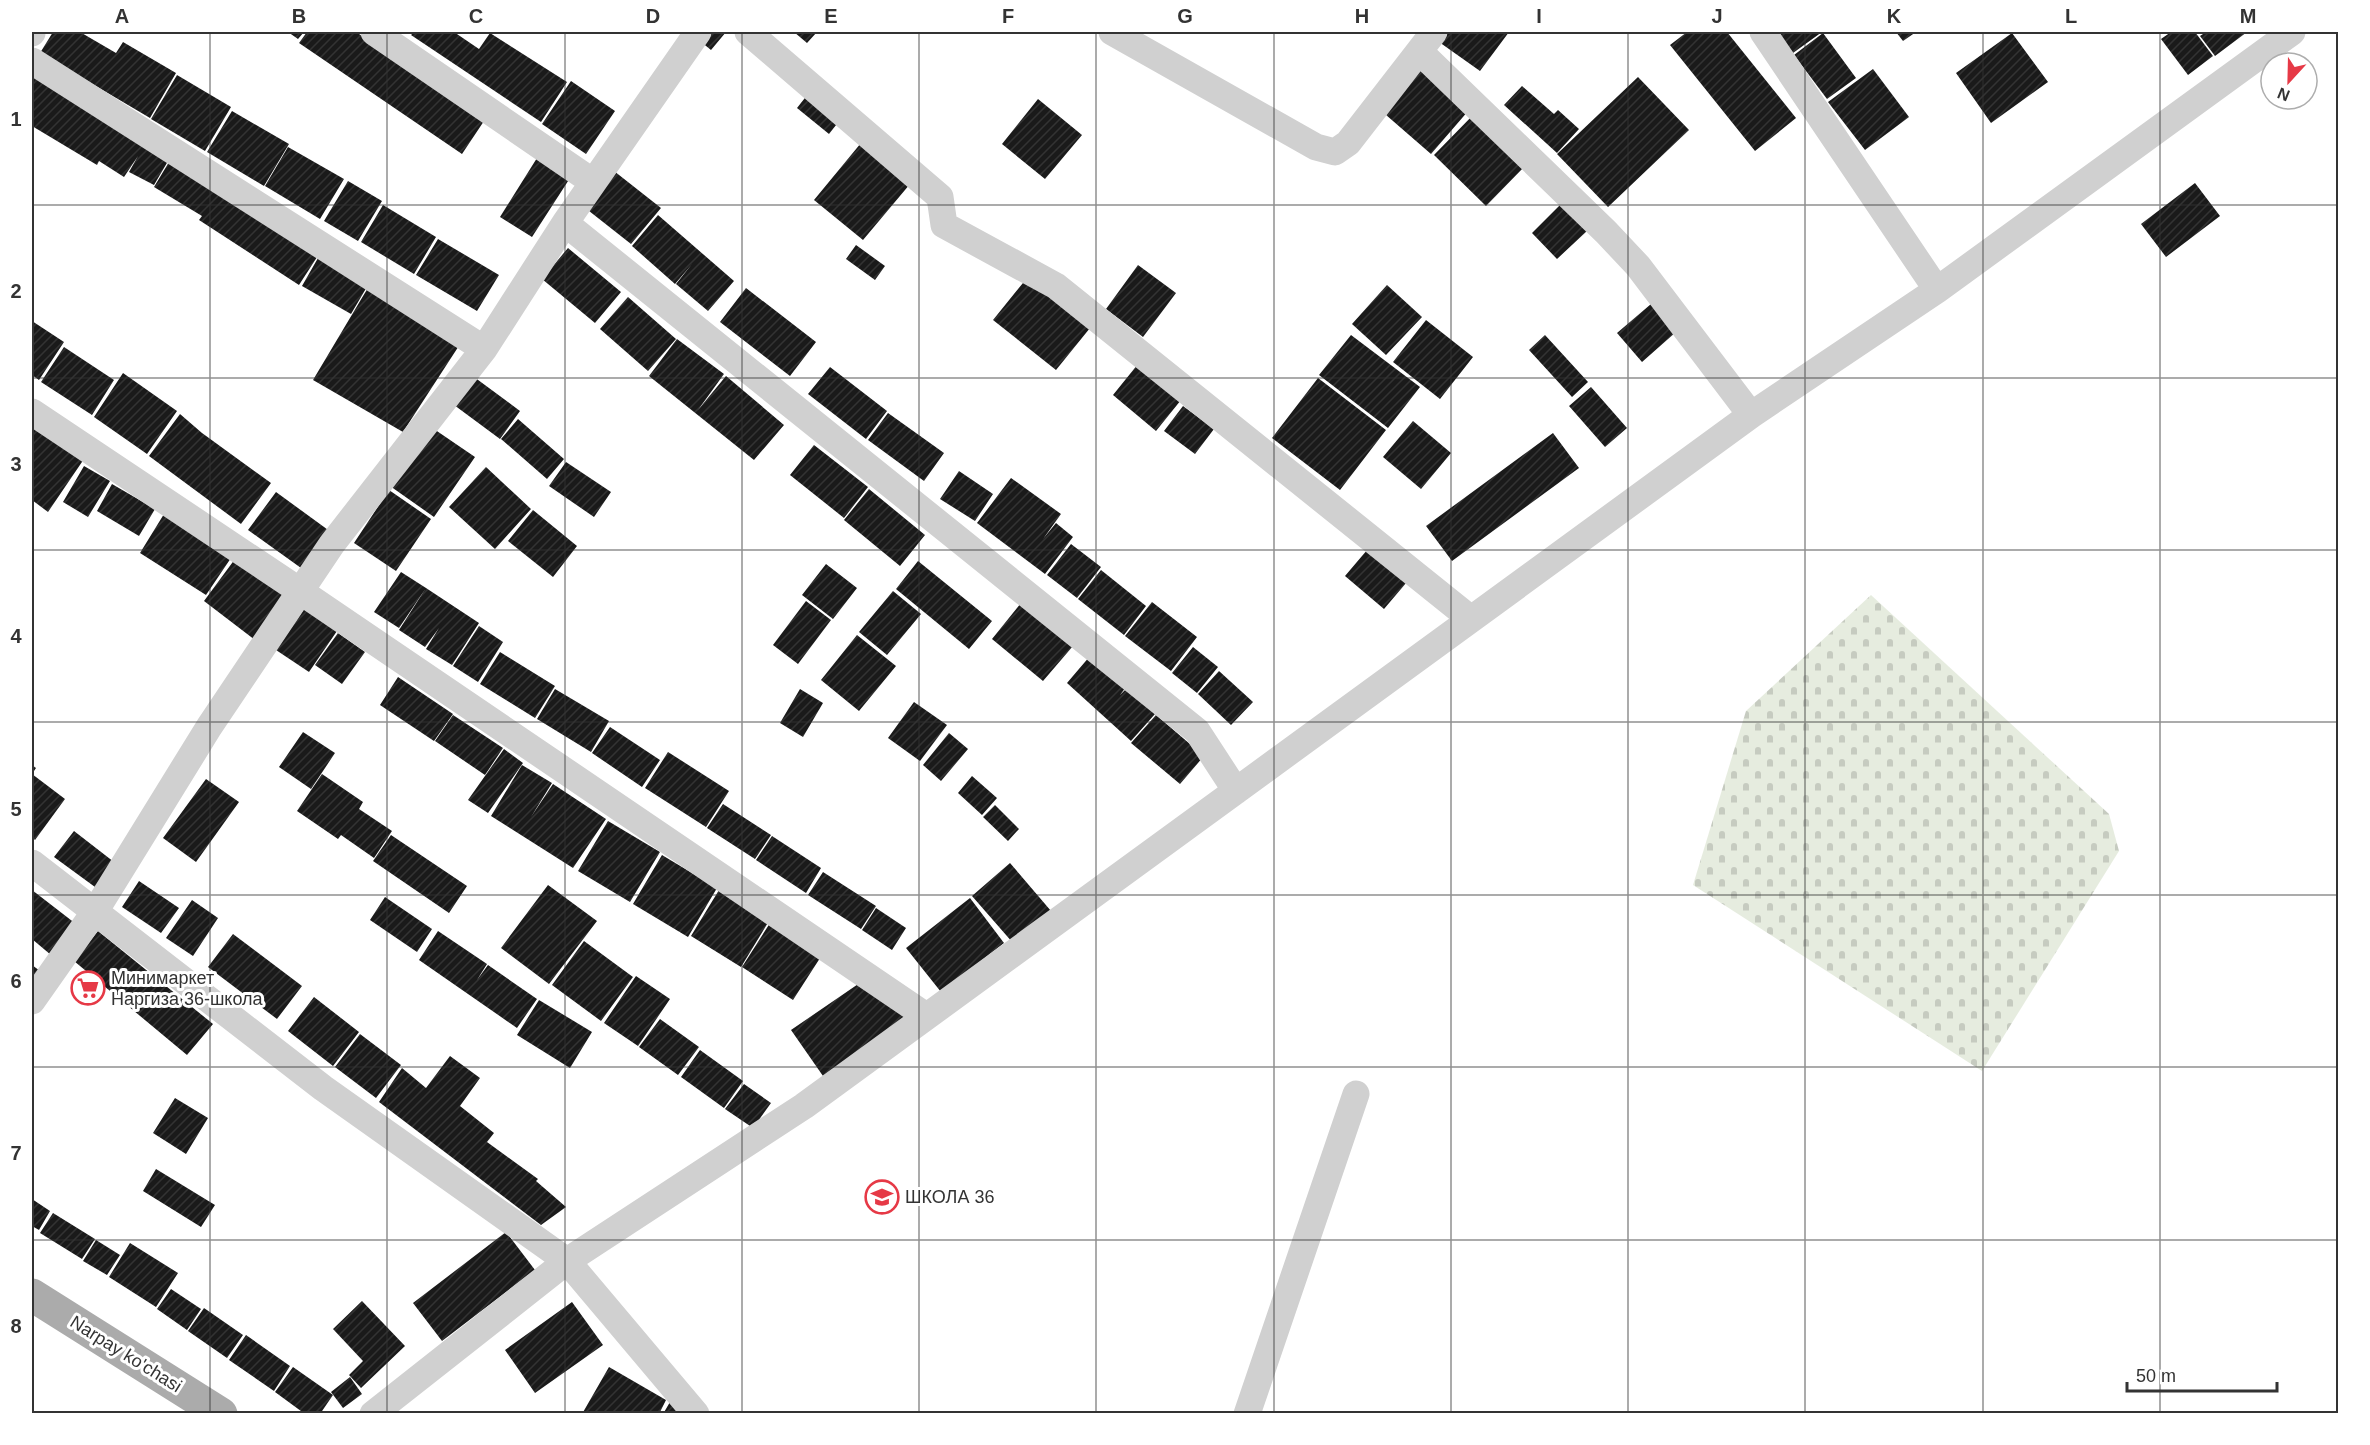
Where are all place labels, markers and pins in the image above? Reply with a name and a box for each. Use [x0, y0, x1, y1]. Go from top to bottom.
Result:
place label: Минимаркет Наргиза 36-школа [111, 968, 264, 1009]
supermarket icon: Минимаркет Наргиза 36-школа [70, 970, 106, 1006]
school or university icon: ШКОЛА 36 [864, 1179, 900, 1215]
place label: ШКОЛА 36 [905, 1187, 994, 1207]

